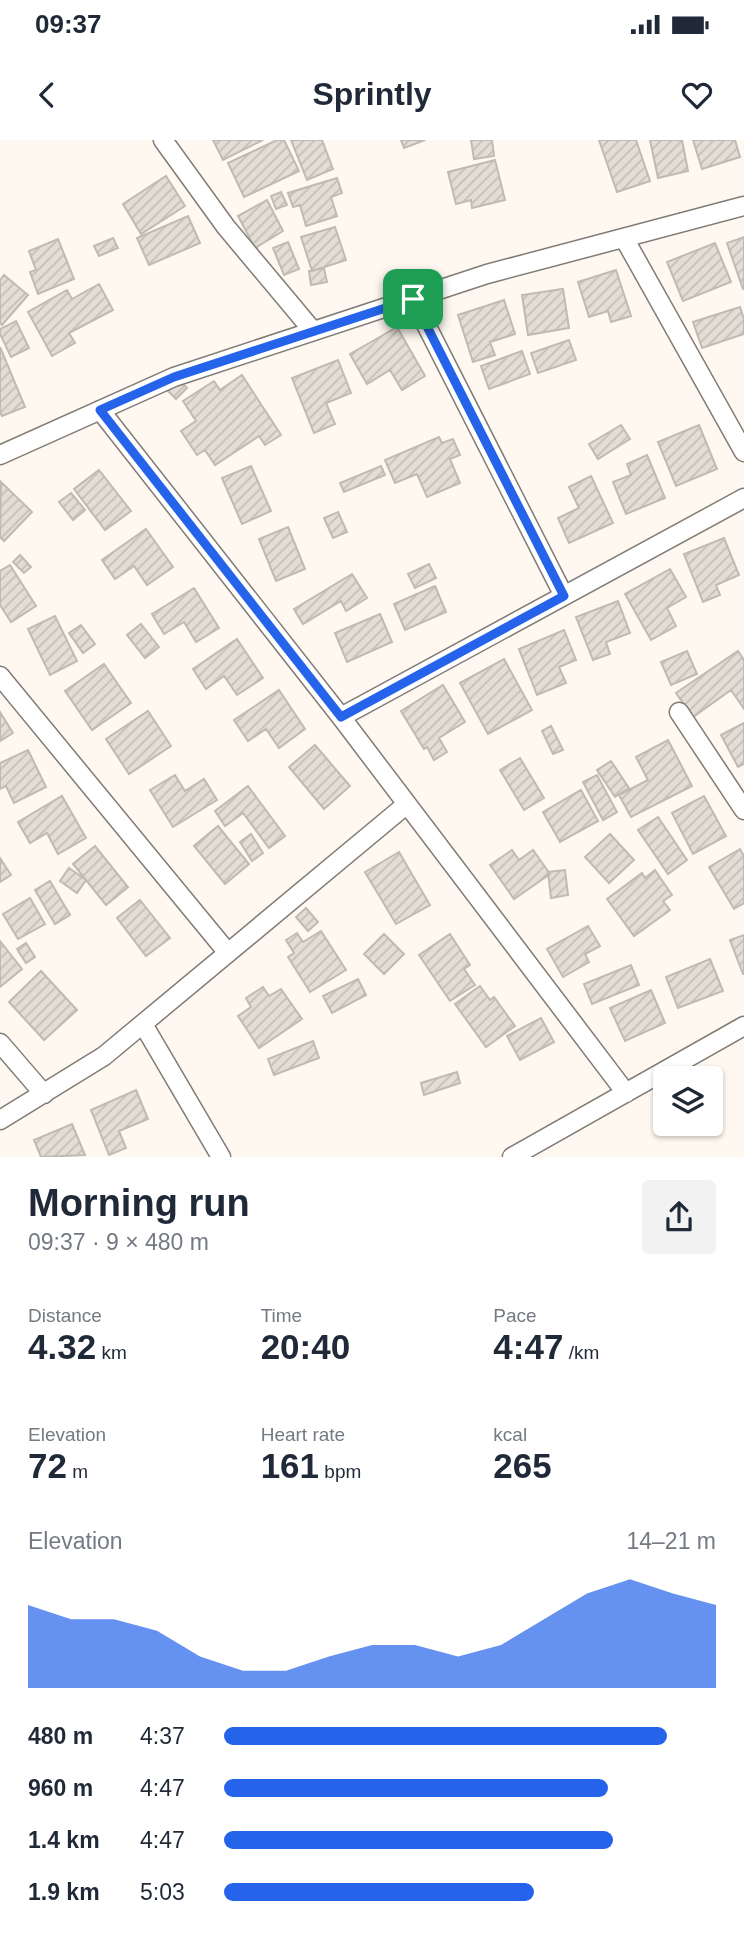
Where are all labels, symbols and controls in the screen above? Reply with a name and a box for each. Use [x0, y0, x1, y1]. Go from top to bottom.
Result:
text: 09:37 [35, 9, 102, 39]
icon: back [28, 76, 66, 114]
text: Sprintly [312, 76, 432, 112]
icon: heart [678, 76, 716, 114]
pin [383, 269, 443, 329]
icon: arrive [394, 280, 432, 318]
map controls [653, 1066, 723, 1136]
button: layers [653, 1066, 723, 1136]
button: share [642, 1180, 716, 1254]
text: Morning run [28, 1182, 250, 1224]
text: 09:37 · 9 × 480 m [28, 1229, 209, 1255]
text: Distance [28, 1305, 102, 1326]
text: Time [261, 1305, 302, 1326]
text: Pace [493, 1305, 537, 1326]
text: 4.32 [28, 1327, 96, 1366]
text: 20:40 [261, 1327, 350, 1366]
text: 4:47 [493, 1327, 563, 1366]
text: km [96, 1342, 127, 1363]
text: /km [563, 1342, 599, 1363]
text: Elevation [28, 1424, 106, 1445]
text: Heart rate [261, 1424, 345, 1445]
text: kcal [493, 1424, 527, 1445]
text: 72 [28, 1446, 67, 1485]
text: 161 [261, 1446, 319, 1485]
text: 265 [493, 1446, 552, 1485]
text: m [67, 1461, 88, 1482]
text: bpm [319, 1461, 361, 1482]
text: Elevation [28, 1528, 123, 1554]
text: 14–21 m [626, 1528, 716, 1554]
text: 480 m [28, 1723, 93, 1749]
text: 4:37 [140, 1723, 185, 1749]
text: 960 m [28, 1775, 93, 1801]
text: 4:47 [140, 1775, 185, 1801]
text: 1.4 km [28, 1827, 100, 1853]
text: 4:47 [140, 1827, 185, 1853]
text: 1.9 km [28, 1879, 100, 1905]
text: 5:03 [140, 1879, 185, 1905]

